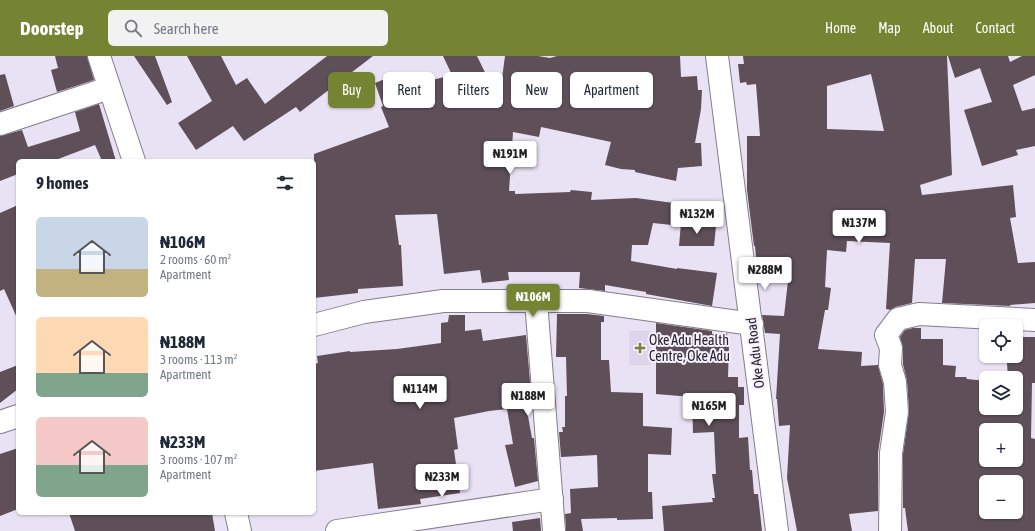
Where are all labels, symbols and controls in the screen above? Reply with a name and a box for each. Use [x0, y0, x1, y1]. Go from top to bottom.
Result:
search box [108, 10, 388, 46]
text: Doorstep [20, 17, 84, 39]
icon: search [122, 17, 144, 39]
text: Search here [154, 20, 218, 37]
text: Home [825, 20, 856, 36]
text: Map [878, 20, 901, 36]
text: About [923, 20, 954, 36]
text: Contact [976, 20, 1015, 36]
chip: Buy [328, 72, 375, 108]
chip: Rent [383, 72, 435, 108]
chip: Filters [443, 72, 503, 108]
chip: New [511, 72, 562, 108]
chip: Apartment [570, 72, 653, 108]
pin: ₦191M [482, 141, 538, 175]
text: ₦191M [493, 146, 527, 161]
icon: filters [274, 172, 296, 194]
text: 9 homes [36, 173, 89, 193]
pin: ₦132M [669, 201, 725, 235]
text: ₦132M [680, 206, 714, 221]
pin: ₦137M [831, 210, 887, 244]
text: ₦137M [842, 215, 876, 230]
text: ₦106M [160, 232, 205, 252]
icon: home [68, 233, 116, 281]
text: 2 rooms · 60 m² [160, 252, 231, 267]
pin: ₦288M [737, 257, 793, 291]
text: ₦288M [748, 262, 782, 277]
text: Apartment [160, 267, 211, 282]
pin: ₦106M [505, 284, 561, 318]
text: ₦106M [516, 289, 550, 304]
street label: Oke Adu Road [743, 317, 767, 389]
map controls [979, 319, 1023, 519]
button: locate [979, 319, 1023, 363]
text: ₦188M [160, 332, 205, 352]
place label: Oke Adu Health Centre, Oke Adu [649, 332, 730, 364]
icon: home [68, 333, 116, 381]
marker: Oke Adu Health Centre, Oke Adu [634, 342, 646, 354]
text: 3 rooms · 113 m² [160, 352, 237, 367]
text: Apartment [160, 367, 211, 382]
button: layers [979, 371, 1023, 415]
pin: ₦114M [392, 376, 448, 410]
text: ₦114M [403, 381, 437, 396]
pin: ₦188M [500, 383, 556, 417]
text: ₦188M [511, 388, 545, 403]
pin: ₦165M [681, 393, 737, 427]
text: ₦165M [692, 398, 726, 413]
button: + [979, 423, 1023, 467]
text: ₦233M [160, 432, 205, 452]
icon: home [68, 433, 116, 481]
text: 3 rooms · 107 m² [160, 452, 237, 467]
pin: ₦233M [414, 464, 470, 498]
text: Apartment [160, 467, 211, 482]
text: ₦233M [425, 469, 459, 484]
button: − [979, 475, 1023, 519]

